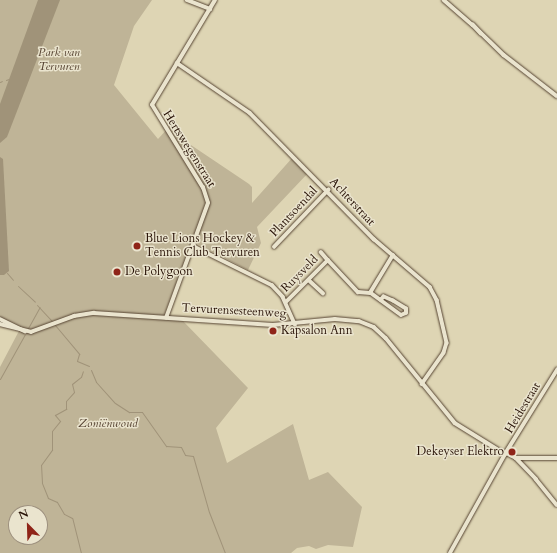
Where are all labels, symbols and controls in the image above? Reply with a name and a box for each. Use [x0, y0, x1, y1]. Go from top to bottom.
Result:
park label: Park van Tervuren [38, 46, 80, 74]
street label: Hertswegenstraat [160, 108, 218, 190]
street label: Achterstraat [326, 175, 378, 229]
street label: Plantsoendal [267, 184, 321, 240]
place label: Blue Lions Hockey & Tennis Club Tervuren [145, 232, 260, 260]
marker: Blue Lions Hockey & Tennis Club Tervuren [132, 241, 142, 251]
street label: Ruysveld [279, 253, 321, 295]
place label: De Polygoon [125, 265, 193, 279]
marker: De Polygoon [112, 267, 122, 277]
street label: Tervurensesteenweg [181, 301, 287, 321]
place label: Kapsalon Ann [281, 324, 352, 338]
marker: Kapsalon Ann [268, 326, 278, 336]
street label: Heidestraat [502, 380, 544, 436]
park label: Zoniënwoud [78, 417, 138, 431]
place label: Dekeyser Elektro [417, 445, 504, 459]
marker: Dekeyser Elektro [507, 447, 517, 457]
north arrow [8, 505, 48, 545]
text: N [16, 506, 31, 523]

